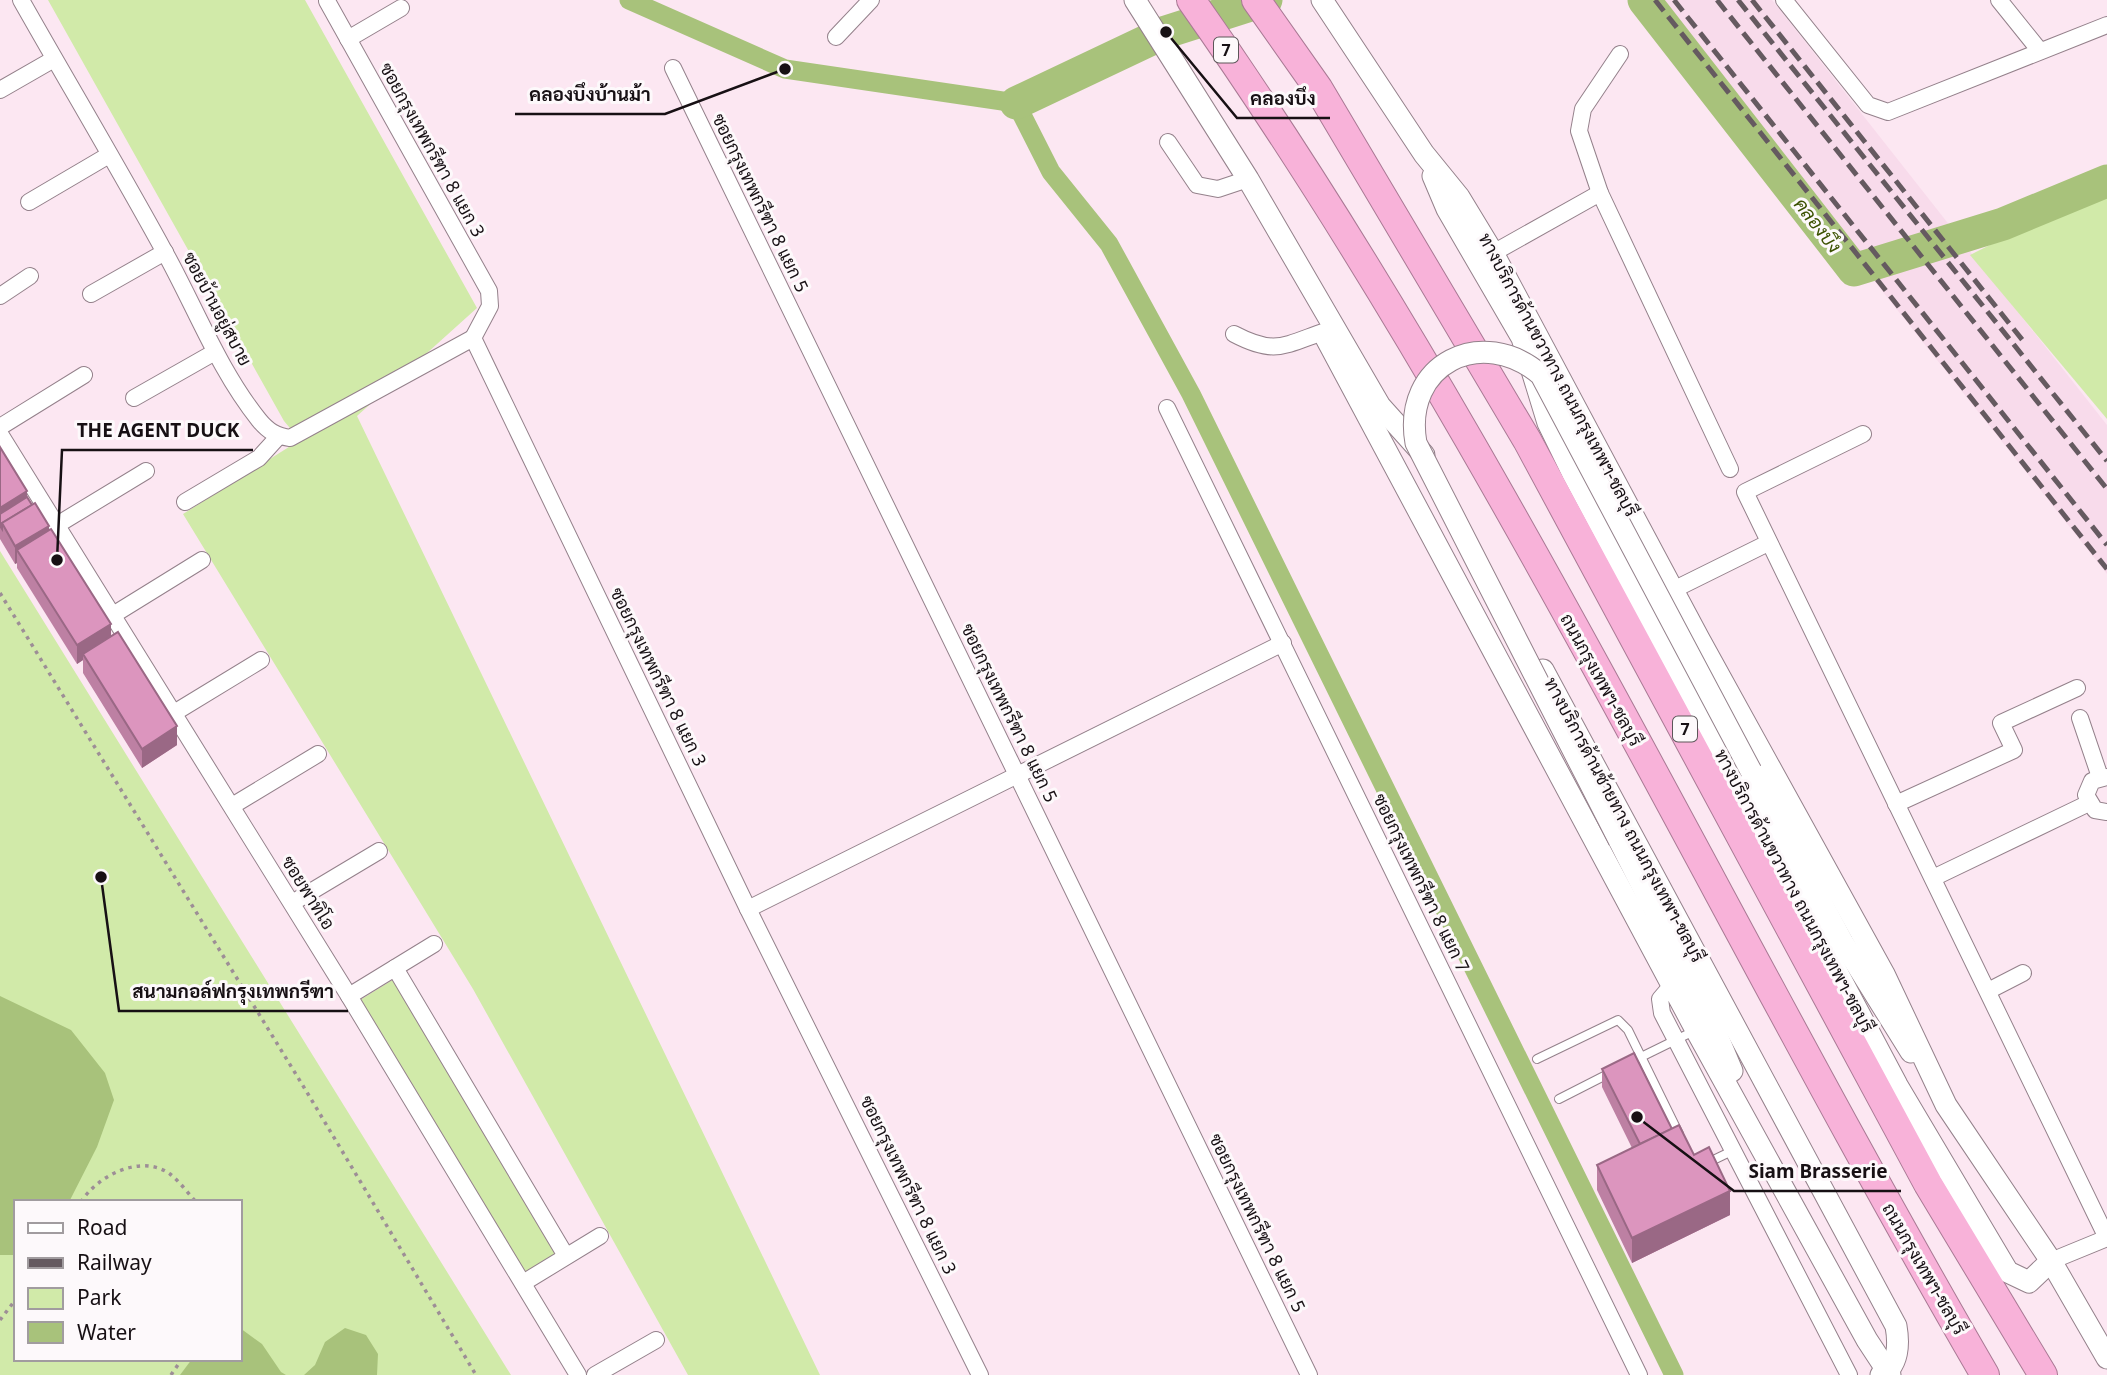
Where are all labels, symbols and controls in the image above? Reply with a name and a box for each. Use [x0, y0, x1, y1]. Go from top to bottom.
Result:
road number: 7 [1214, 38, 1238, 62]
street label: ซอยกรุงเทพกรีฑา 8 แยก 3 [374, 58, 491, 241]
callout: คลองบึงบ้านม้า [515, 74, 665, 114]
callout: คลองบึง [1237, 78, 1330, 118]
text: คลองบึงบ้านม้า [529, 81, 651, 107]
text: คลองบึง [1250, 85, 1316, 111]
street label: ซอยกรุงเทพกรีฑา 8 แยก 5 [706, 109, 815, 296]
water label: คลองบึง [1788, 192, 1848, 258]
street label: ทางบริการด้านขวาทาง ถนนกรุงเทพฯ-ชลบุรี [1473, 228, 1644, 521]
street label: ซอยบ้านอยู่สบาย [176, 247, 258, 371]
callout: THE AGENT DUCK [62, 410, 253, 450]
text: THE AGENT DUCK [77, 417, 240, 443]
street label: ซอยกรุงเทพกรีฑา 8 แยก 3 [604, 583, 713, 770]
street label: ถนนกรุงเทพฯ-ชลบุรี [1555, 609, 1648, 751]
street label: ซอยกรุงเทพกรีฑา 8 แยก 5 [955, 619, 1064, 806]
street label: ทางบริการด้านซ้ายทาง ถนนกรุงเทพฯ-ชลบุรี [1538, 673, 1711, 967]
road number: 7 [1673, 716, 1697, 742]
street label: ทางบริการด้านขวาทาง ถนนกรุงเทพฯ-ชลบุรี [1709, 744, 1880, 1037]
street label: ซอยกรุงเทพกรีฑา 8 แยก 7 [1367, 789, 1476, 976]
street label: ซอยพาทิโอ [277, 851, 341, 934]
callout: สนามกอล์ฟกรุงเทพกรีฑา [119, 971, 348, 1011]
text: สนามกอล์ฟกรุงเทพกรีฑา [132, 978, 334, 1006]
street label: ซอยกรุงเทพกรีฑา 8 แยก 3 [854, 1091, 963, 1278]
street label: ซอยกรุงเทพกรีฑา 8 แยก 5 [1203, 1129, 1312, 1316]
callout: Siam Brasserie [1734, 1151, 1901, 1191]
text: Siam Brasserie [1748, 1158, 1888, 1184]
street label: ถนนกรุงเทพฯ-ชลบุรี [1877, 1198, 1972, 1339]
legend [14, 1200, 242, 1361]
text: Road [77, 1213, 127, 1241]
text: Railway [77, 1248, 152, 1276]
text: Park [77, 1283, 122, 1311]
text: Water [77, 1318, 136, 1346]

